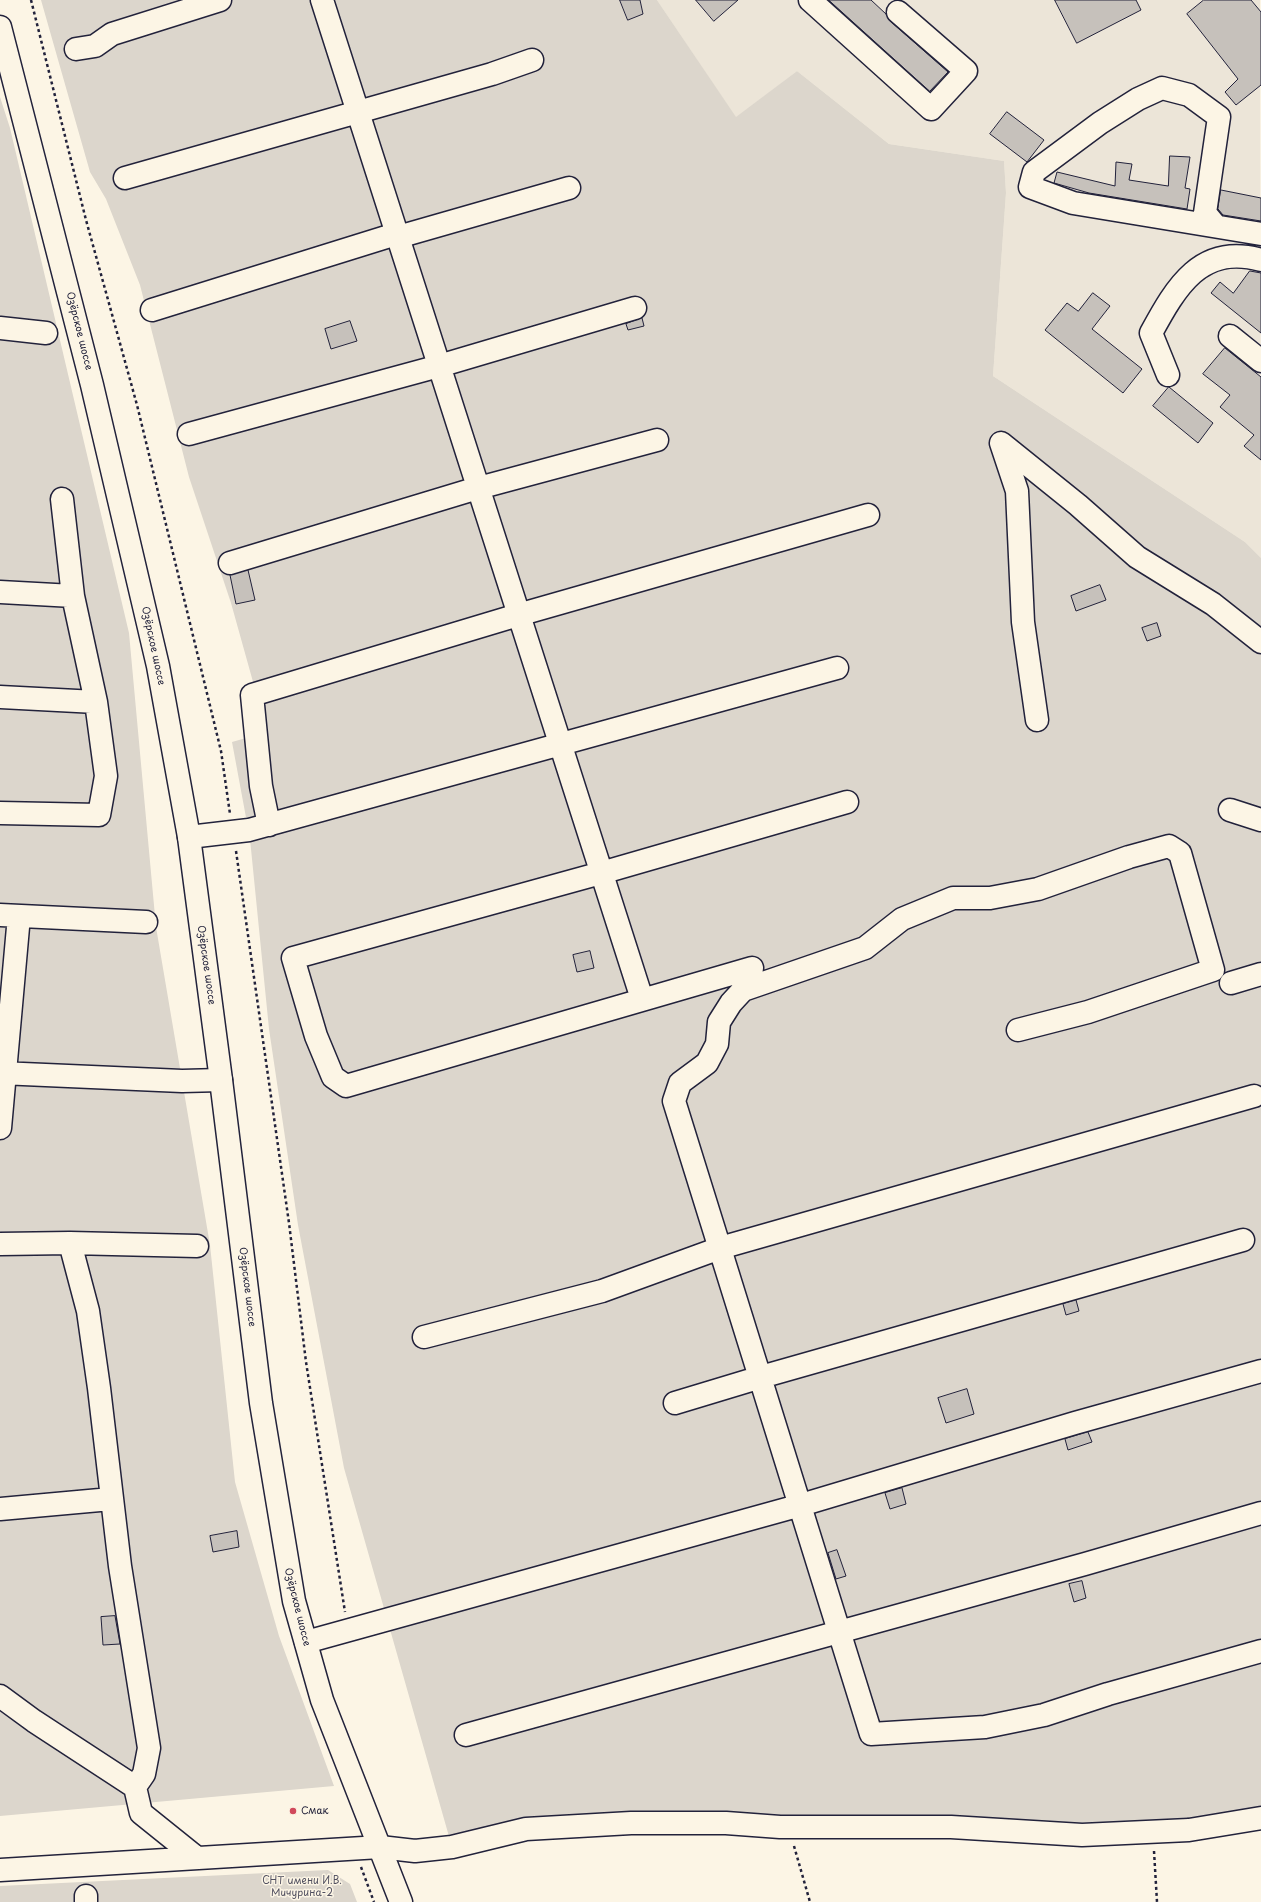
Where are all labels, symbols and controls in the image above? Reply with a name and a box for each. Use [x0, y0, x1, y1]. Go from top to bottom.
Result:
street label: Озёрское шоссе [63, 291, 95, 371]
street label: Озёрское шоссе [139, 606, 167, 686]
street label: Озёрское шоссе [194, 924, 218, 1006]
street label: Озёрское шоссе [236, 1246, 258, 1328]
street label: Озёрское шоссе [281, 1567, 313, 1647]
place label: Смак [301, 1805, 328, 1817]
marker: Смак [288, 1806, 298, 1816]
park label: СНТ имени И.В. Мичурина-2 [262, 1875, 342, 1898]

